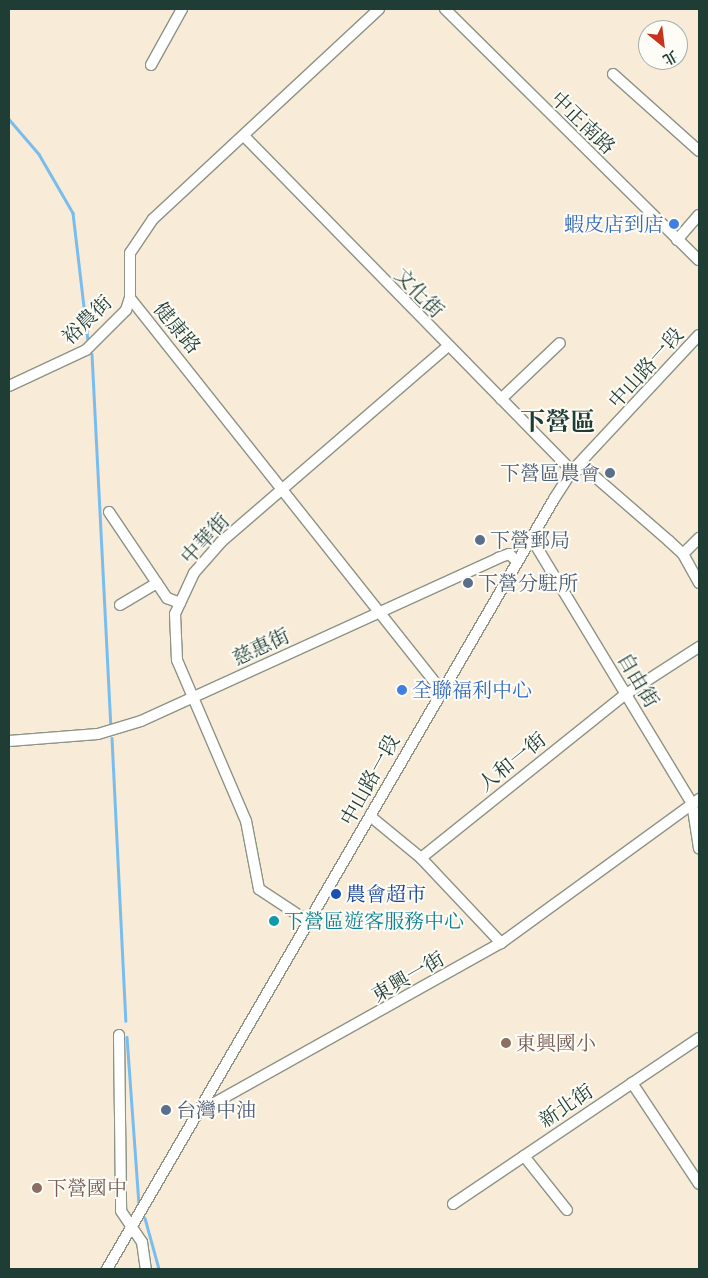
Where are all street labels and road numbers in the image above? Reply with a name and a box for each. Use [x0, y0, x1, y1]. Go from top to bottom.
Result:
street label: 中正南路 [546, 87, 620, 159]
street label: 文化街 [389, 263, 449, 323]
street label: 裕農街 [57, 291, 117, 349]
street label: 健康路 [149, 297, 205, 359]
street label: 中山路一段 [604, 323, 688, 413]
street label: 中華街 [176, 509, 234, 569]
street label: 慈惠街 [229, 623, 293, 671]
street label: 自由街 [612, 648, 664, 712]
street label: 人和一街 [473, 728, 551, 796]
street label: 中山路一段 [335, 730, 405, 830]
street label: 東興一街 [367, 947, 449, 1007]
street label: 新北街 [534, 1079, 598, 1133]

